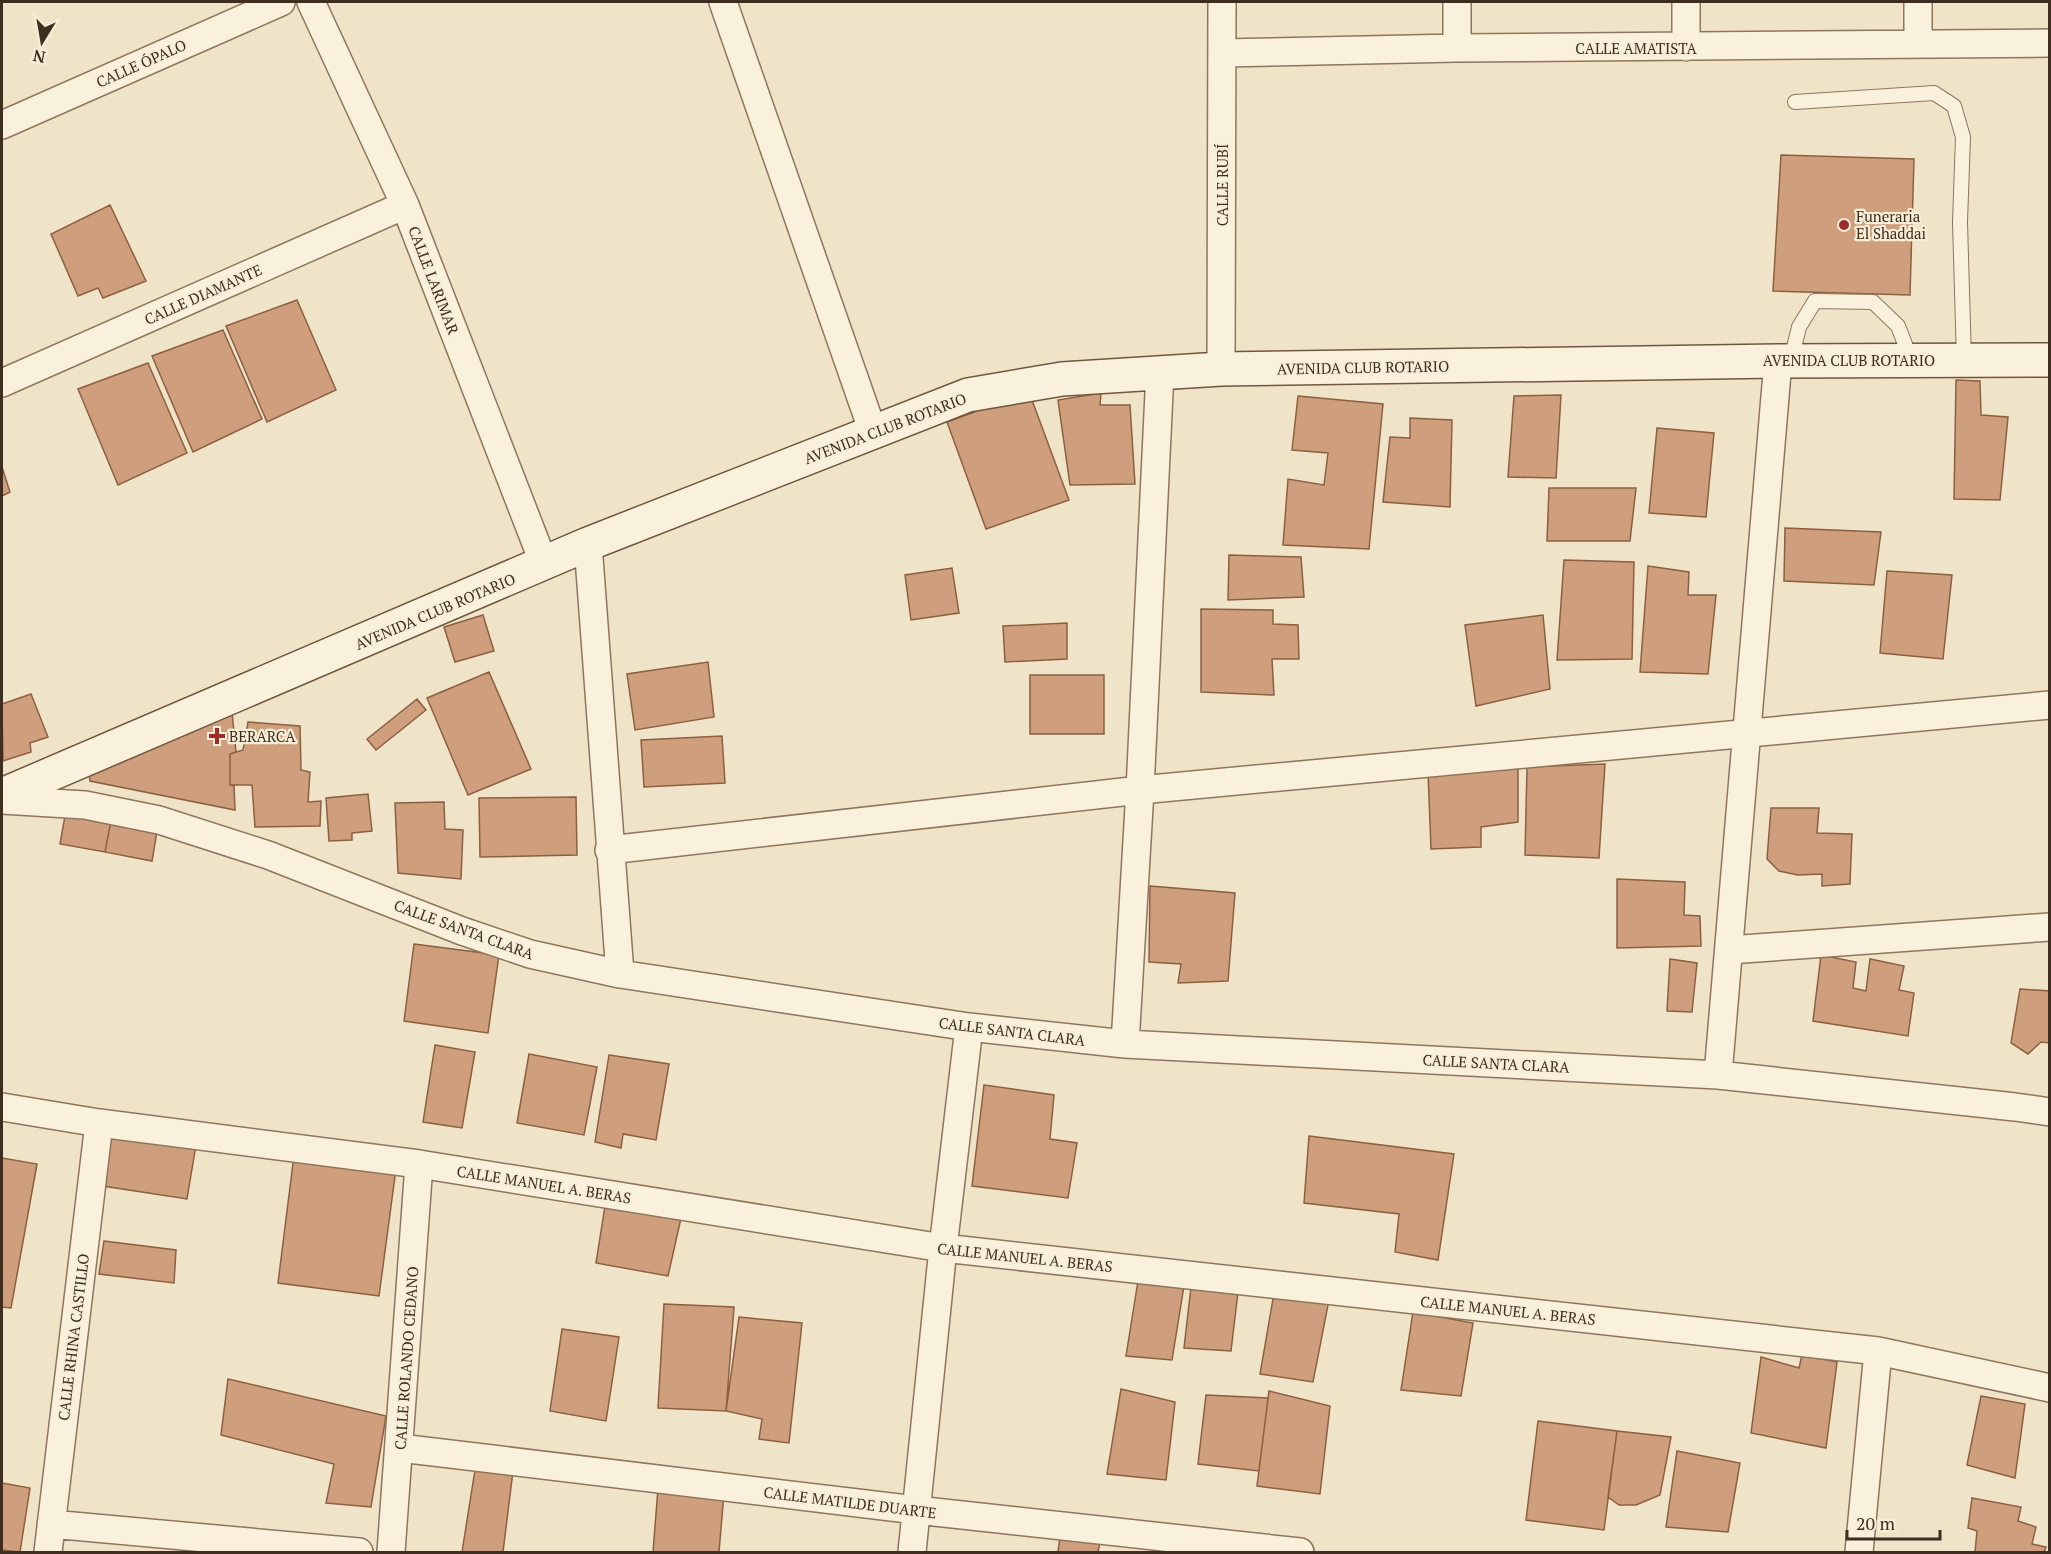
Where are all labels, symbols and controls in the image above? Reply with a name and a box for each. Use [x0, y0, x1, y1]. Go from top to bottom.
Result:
north arrow [12, 12, 72, 72]
street label: CALLE ÓPALO [93, 34, 189, 92]
street label: CALLE AMATISTA [1575, 38, 1697, 58]
text: N [31, 45, 47, 69]
street label: CALLE RUBÍ [1212, 143, 1232, 226]
place label: Funeraria El Shaddai [1856, 206, 1926, 243]
marker: Funeraria El Shaddai [1837, 218, 1851, 232]
street label: CALLE LARIMAR [404, 223, 464, 337]
street label: CALLE DIAMANTE [141, 259, 265, 329]
street label: AVENIDA CLUB ROTARIO [1763, 350, 1935, 370]
street label: AVENIDA CLUB ROTARIO [1277, 355, 1449, 379]
street label: AVENIDA CLUB ROTARIO [801, 388, 969, 468]
street label: AVENIDA CLUB ROTARIO [352, 568, 518, 654]
place label: BERARCA [229, 726, 296, 746]
marker: BERARCA [210, 729, 224, 743]
street label: CALLE SANTA CLARA [391, 894, 537, 964]
street label: CALLE SANTA CLARA [938, 1012, 1087, 1050]
street label: CALLE SANTA CLARA [1422, 1049, 1571, 1077]
street label: CALLE MANUEL A. BERAS [455, 1160, 633, 1208]
street label: CALLE MANUEL A. BERAS [936, 1238, 1114, 1276]
street label: CALLE RHINA CASTILLO [53, 1252, 93, 1422]
street label: CALLE ROLANDO CEDANO [390, 1266, 422, 1450]
street label: CALLE MANUEL A. BERAS [1419, 1291, 1597, 1329]
street label: CALLE MATILDE DUARTE [762, 1481, 938, 1523]
scale bar [1847, 1503, 1940, 1541]
text: 20 m [1856, 1511, 1896, 1535]

